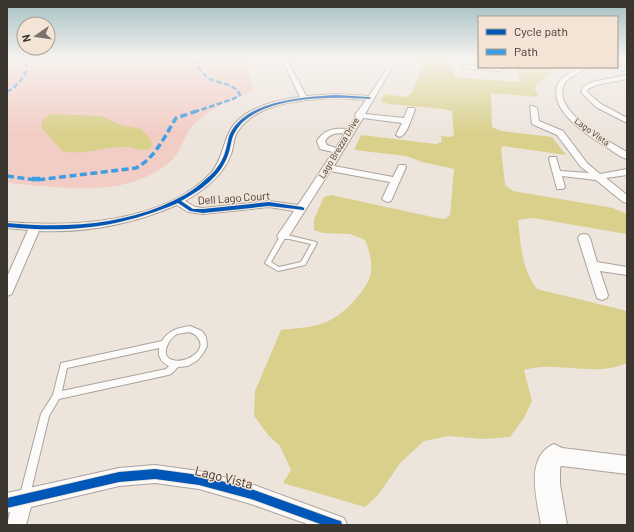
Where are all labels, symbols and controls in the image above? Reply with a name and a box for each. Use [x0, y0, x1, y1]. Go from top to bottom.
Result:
north arrow [16, 16, 56, 56]
legend [478, 16, 618, 68]
text: Cycle path [514, 24, 568, 38]
text: N [19, 33, 33, 43]
text: Path [514, 44, 538, 58]
street label: Lago Brezza Drive [316, 115, 361, 180]
street label: Lago Vista [572, 115, 612, 148]
street label: Dell Lago Court [197, 188, 271, 207]
street label: Lago Vista [193, 462, 255, 492]

